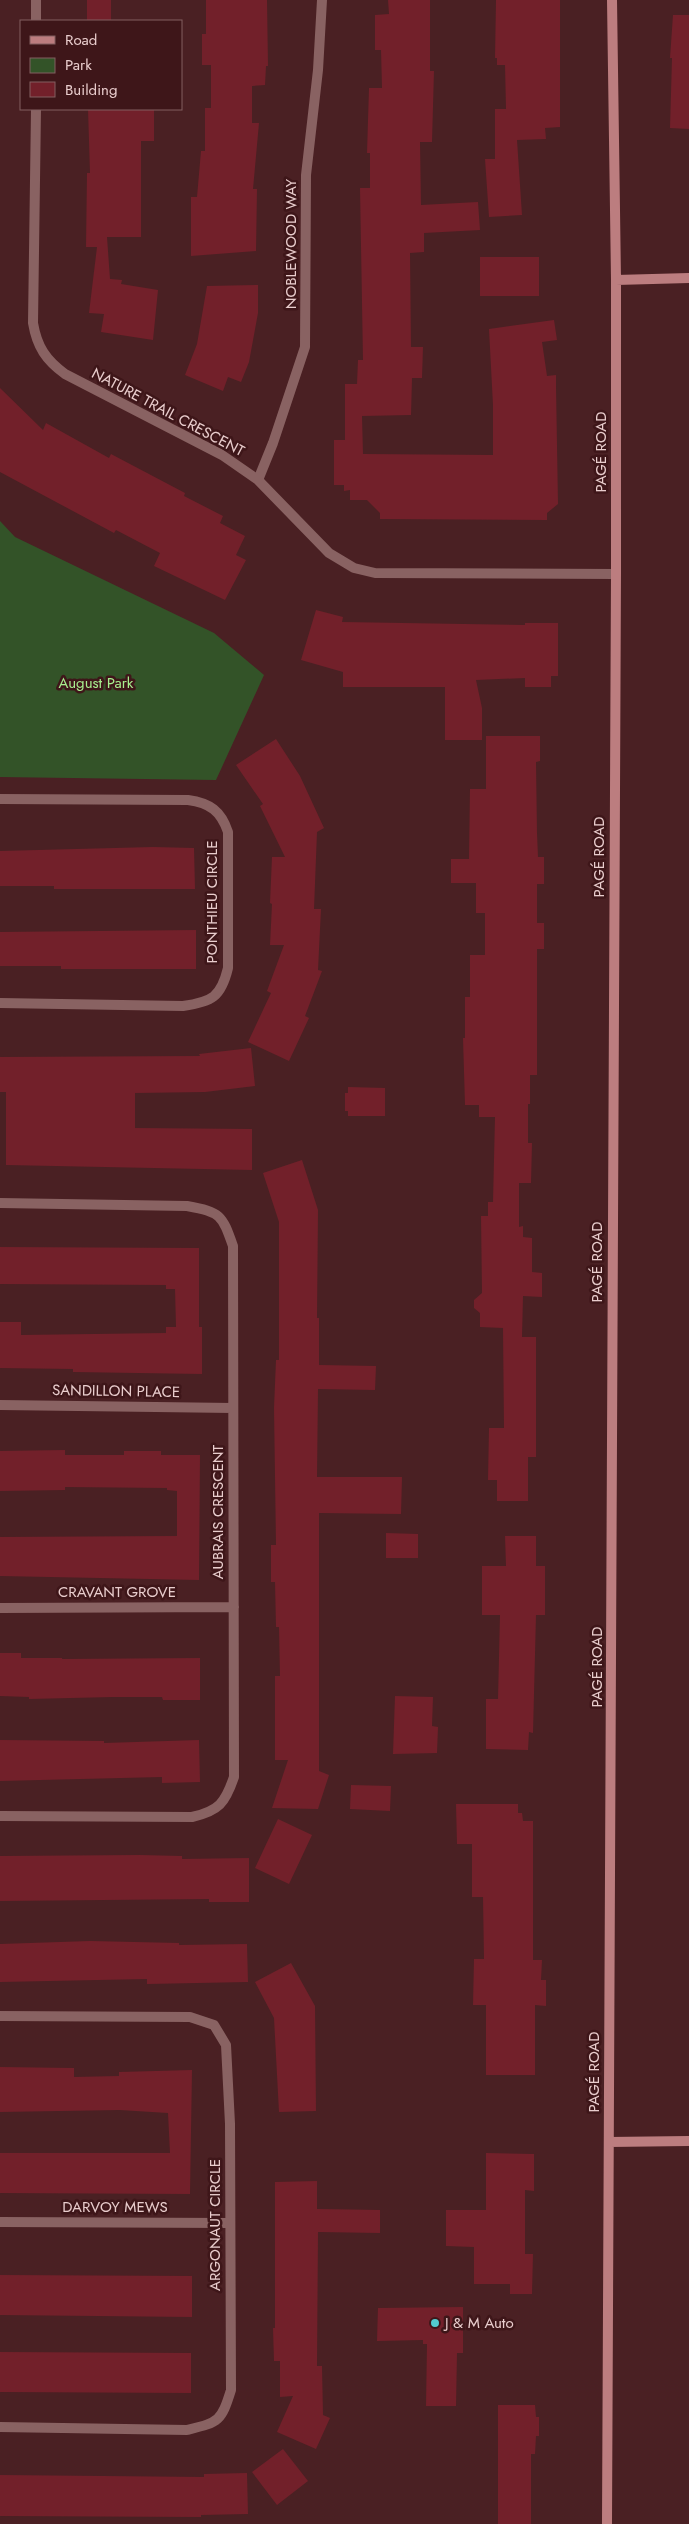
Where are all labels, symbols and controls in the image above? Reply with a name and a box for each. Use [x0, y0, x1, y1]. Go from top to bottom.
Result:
legend [20, 20, 182, 110]
text: Road [65, 29, 97, 51]
text: Park [65, 54, 92, 76]
text: Building [65, 79, 117, 101]
street label: NOBLEWOOD WAY [280, 178, 302, 309]
street label: NATURE TRAIL CRESCENT [88, 362, 248, 462]
street label: PAGÉ ROAD [590, 412, 612, 492]
park label: August Park [59, 672, 134, 694]
street label: PAGÉ ROAD [588, 817, 610, 897]
street label: PONTHIEU CIRCLE [201, 841, 223, 963]
street label: PAGÉ ROAD [586, 1222, 608, 1302]
street label: SANDILLON PLACE [52, 1379, 180, 1403]
street label: AUBRAIS CRESCENT [207, 1445, 229, 1579]
street label: CRAVANT GROVE [58, 1581, 176, 1603]
street label: PAGÉ ROAD [586, 1627, 608, 1707]
street label: PAGÉ ROAD [583, 2032, 605, 2112]
street label: ARGONAUT CIRCLE [204, 2159, 226, 2291]
street label: DARVOY MEWS [62, 2196, 168, 2218]
place label: J & M Auto [443, 2312, 514, 2334]
marker: J & M Auto [429, 2317, 441, 2329]

